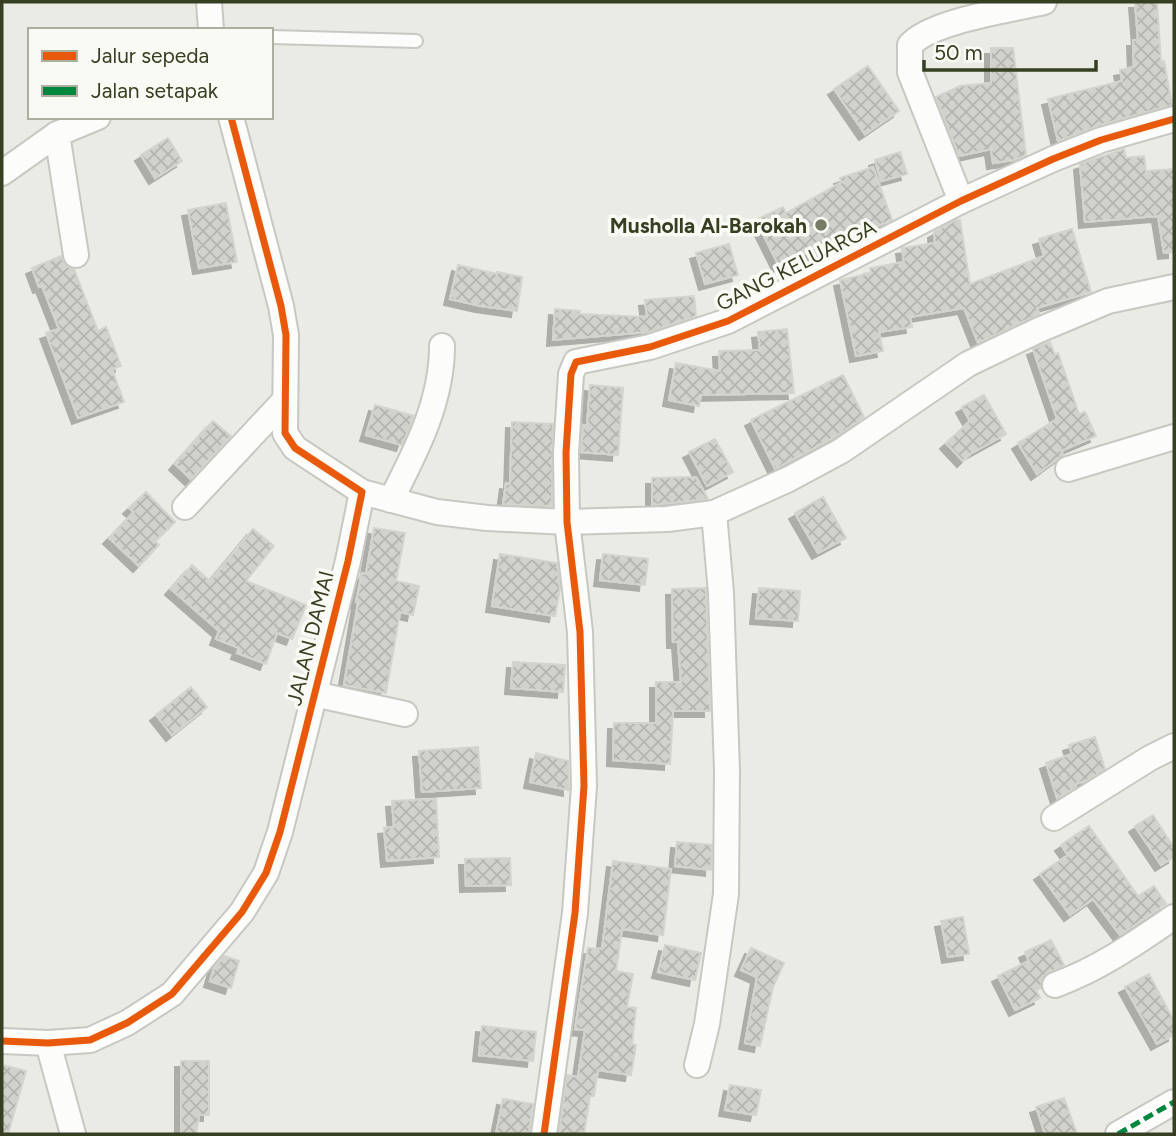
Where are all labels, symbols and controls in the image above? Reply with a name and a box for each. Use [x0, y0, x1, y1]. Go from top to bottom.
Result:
legend [28, 28, 273, 119]
scale bar [924, 28, 1096, 72]
text: 50 m [934, 40, 983, 65]
text: Jalur sepeda [91, 43, 209, 68]
text: Jalan setapak [91, 78, 219, 103]
place label: Musholla Al-Barokah [610, 213, 807, 238]
street label: GANG KELUARGA [712, 214, 880, 316]
marker: Musholla Al-Barokah [813, 217, 829, 233]
street label: JALAN DAMAI [281, 568, 339, 708]

